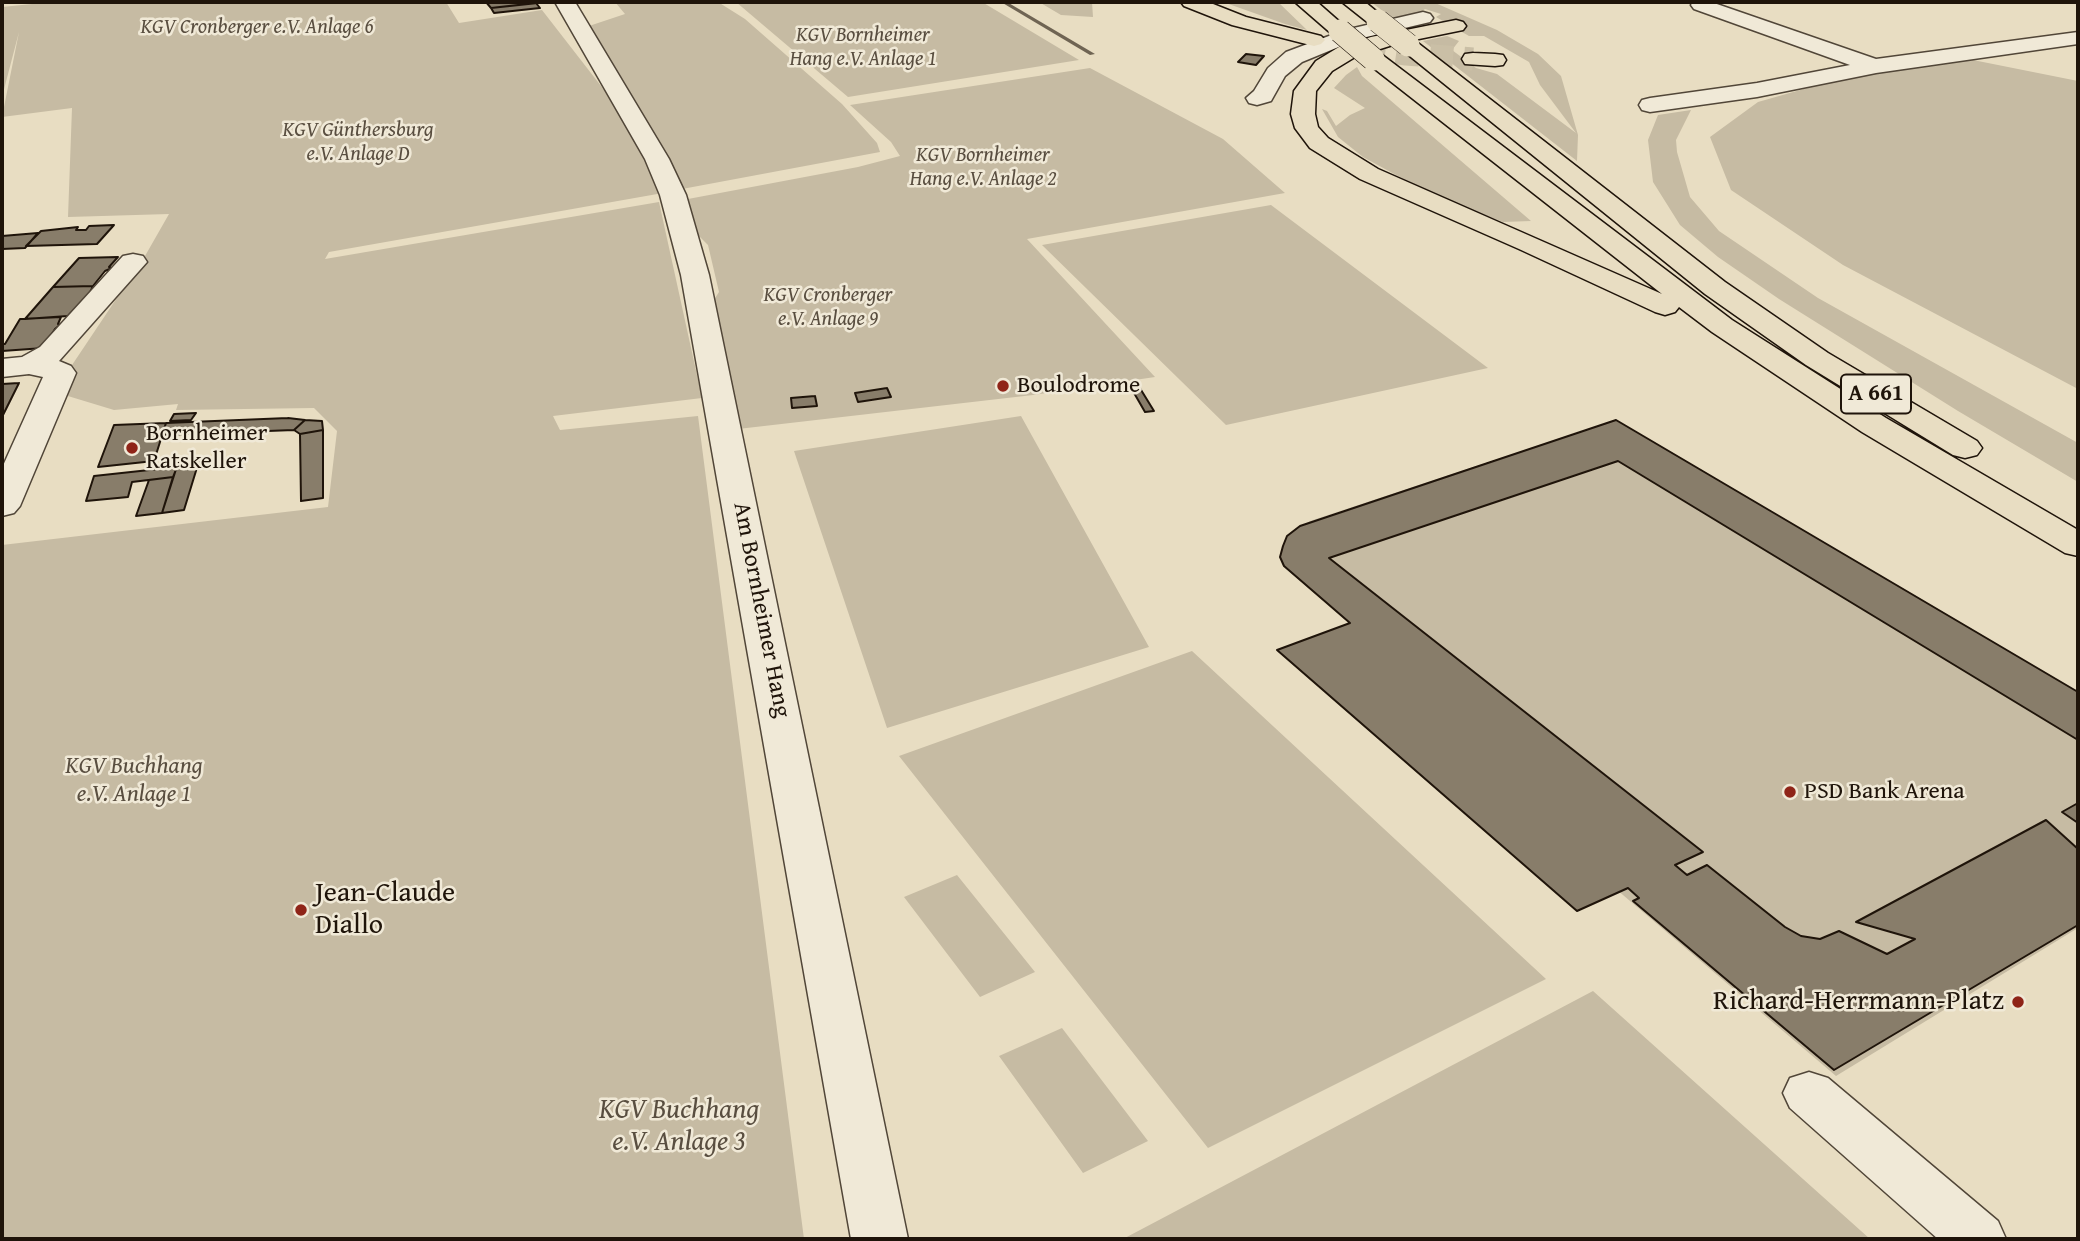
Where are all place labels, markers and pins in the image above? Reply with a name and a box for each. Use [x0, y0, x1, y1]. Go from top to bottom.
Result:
place label: Boulodrome [1017, 372, 1140, 400]
marker: Boulodrome [995, 378, 1011, 394]
place label: Bornheimer Ratskeller [146, 420, 267, 476]
marker: Bornheimer Ratskeller [124, 440, 140, 456]
place label: PSD Bank Arena [1804, 778, 1965, 806]
marker: PSD Bank Arena [1782, 784, 1798, 800]
place label: Jean-Claude Diallo [315, 877, 455, 943]
marker: Jean-Claude Diallo [293, 902, 309, 918]
place label: Richard-Herrmann-Platz [1713, 985, 2004, 1019]
marker: Richard-Herrmann-Platz [2010, 994, 2026, 1010]

